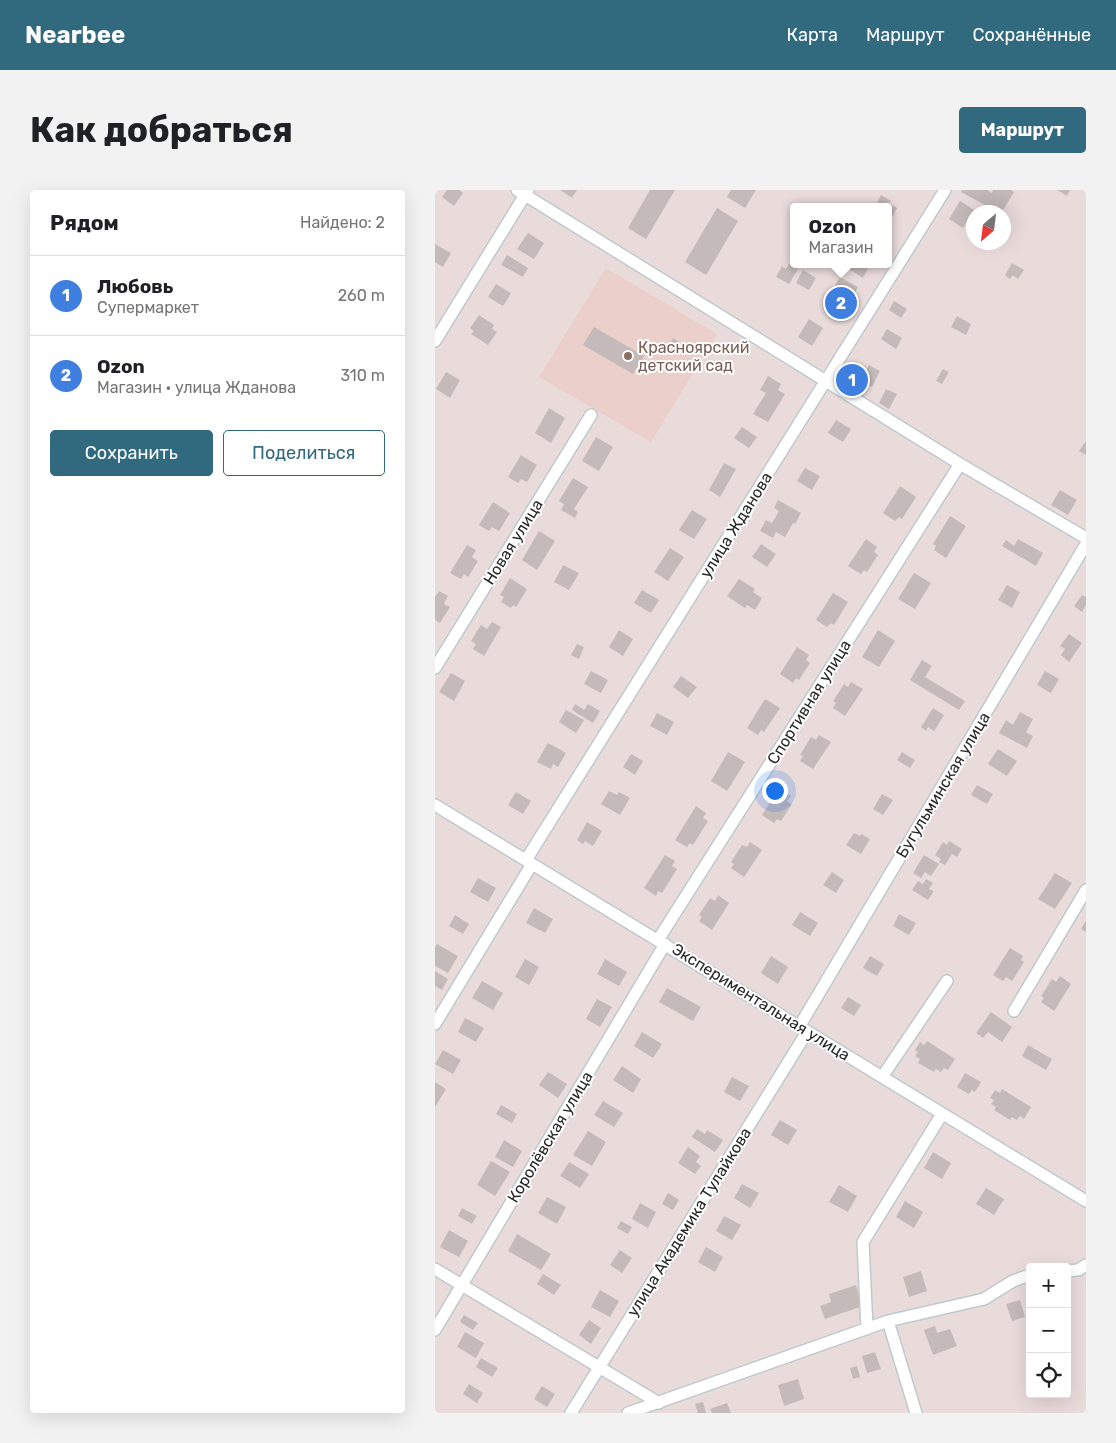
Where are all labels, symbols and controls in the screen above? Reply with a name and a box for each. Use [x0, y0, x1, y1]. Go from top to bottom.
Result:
text: Nearbee [25, 21, 125, 49]
text: Карта [787, 24, 838, 46]
text: Маршрут [866, 24, 945, 46]
text: Сохранённые [973, 24, 1091, 46]
button: Маршрут [959, 107, 1086, 153]
text: Как добраться [30, 109, 293, 151]
popup [790, 203, 892, 268]
north arrow [966, 205, 1011, 250]
text: Рядом [50, 210, 119, 235]
text: Найдено: 2 [300, 213, 385, 232]
text: Ozon [809, 215, 856, 238]
text: Магазин [809, 238, 873, 257]
text: Любовь [97, 275, 173, 298]
pin: 2 [825, 284, 857, 322]
text: 1 [62, 286, 70, 305]
text: 260 m [338, 286, 385, 305]
text: Супермаркет [97, 298, 199, 317]
place label: Красноярский детский сад [638, 338, 750, 375]
marker: Красноярский детский сад [622, 350, 634, 362]
text: Ozon [97, 355, 145, 378]
pin: 1 [836, 361, 868, 399]
text: 2 [61, 366, 71, 385]
text: 310 m [341, 366, 385, 385]
text: Магазин · улица Жданова [97, 378, 296, 397]
button: Сохранить [50, 430, 213, 476]
button: Поделиться [223, 430, 385, 476]
street label: улица Жданова [696, 469, 776, 581]
street label: Новая улица [479, 496, 547, 588]
street label: Спортивная улица [763, 636, 855, 768]
street label: Бугульминская улица [892, 709, 994, 861]
your location [762, 778, 788, 804]
street label: Экспериментальная улица [669, 939, 853, 1065]
street label: Королёвская улица [503, 1068, 597, 1206]
street label: улица Академика Тулайкова [623, 1124, 755, 1320]
map controls [1026, 1263, 1071, 1398]
button: + [1026, 1263, 1071, 1308]
button: − [1026, 1308, 1071, 1353]
button: locate [1026, 1353, 1071, 1398]

